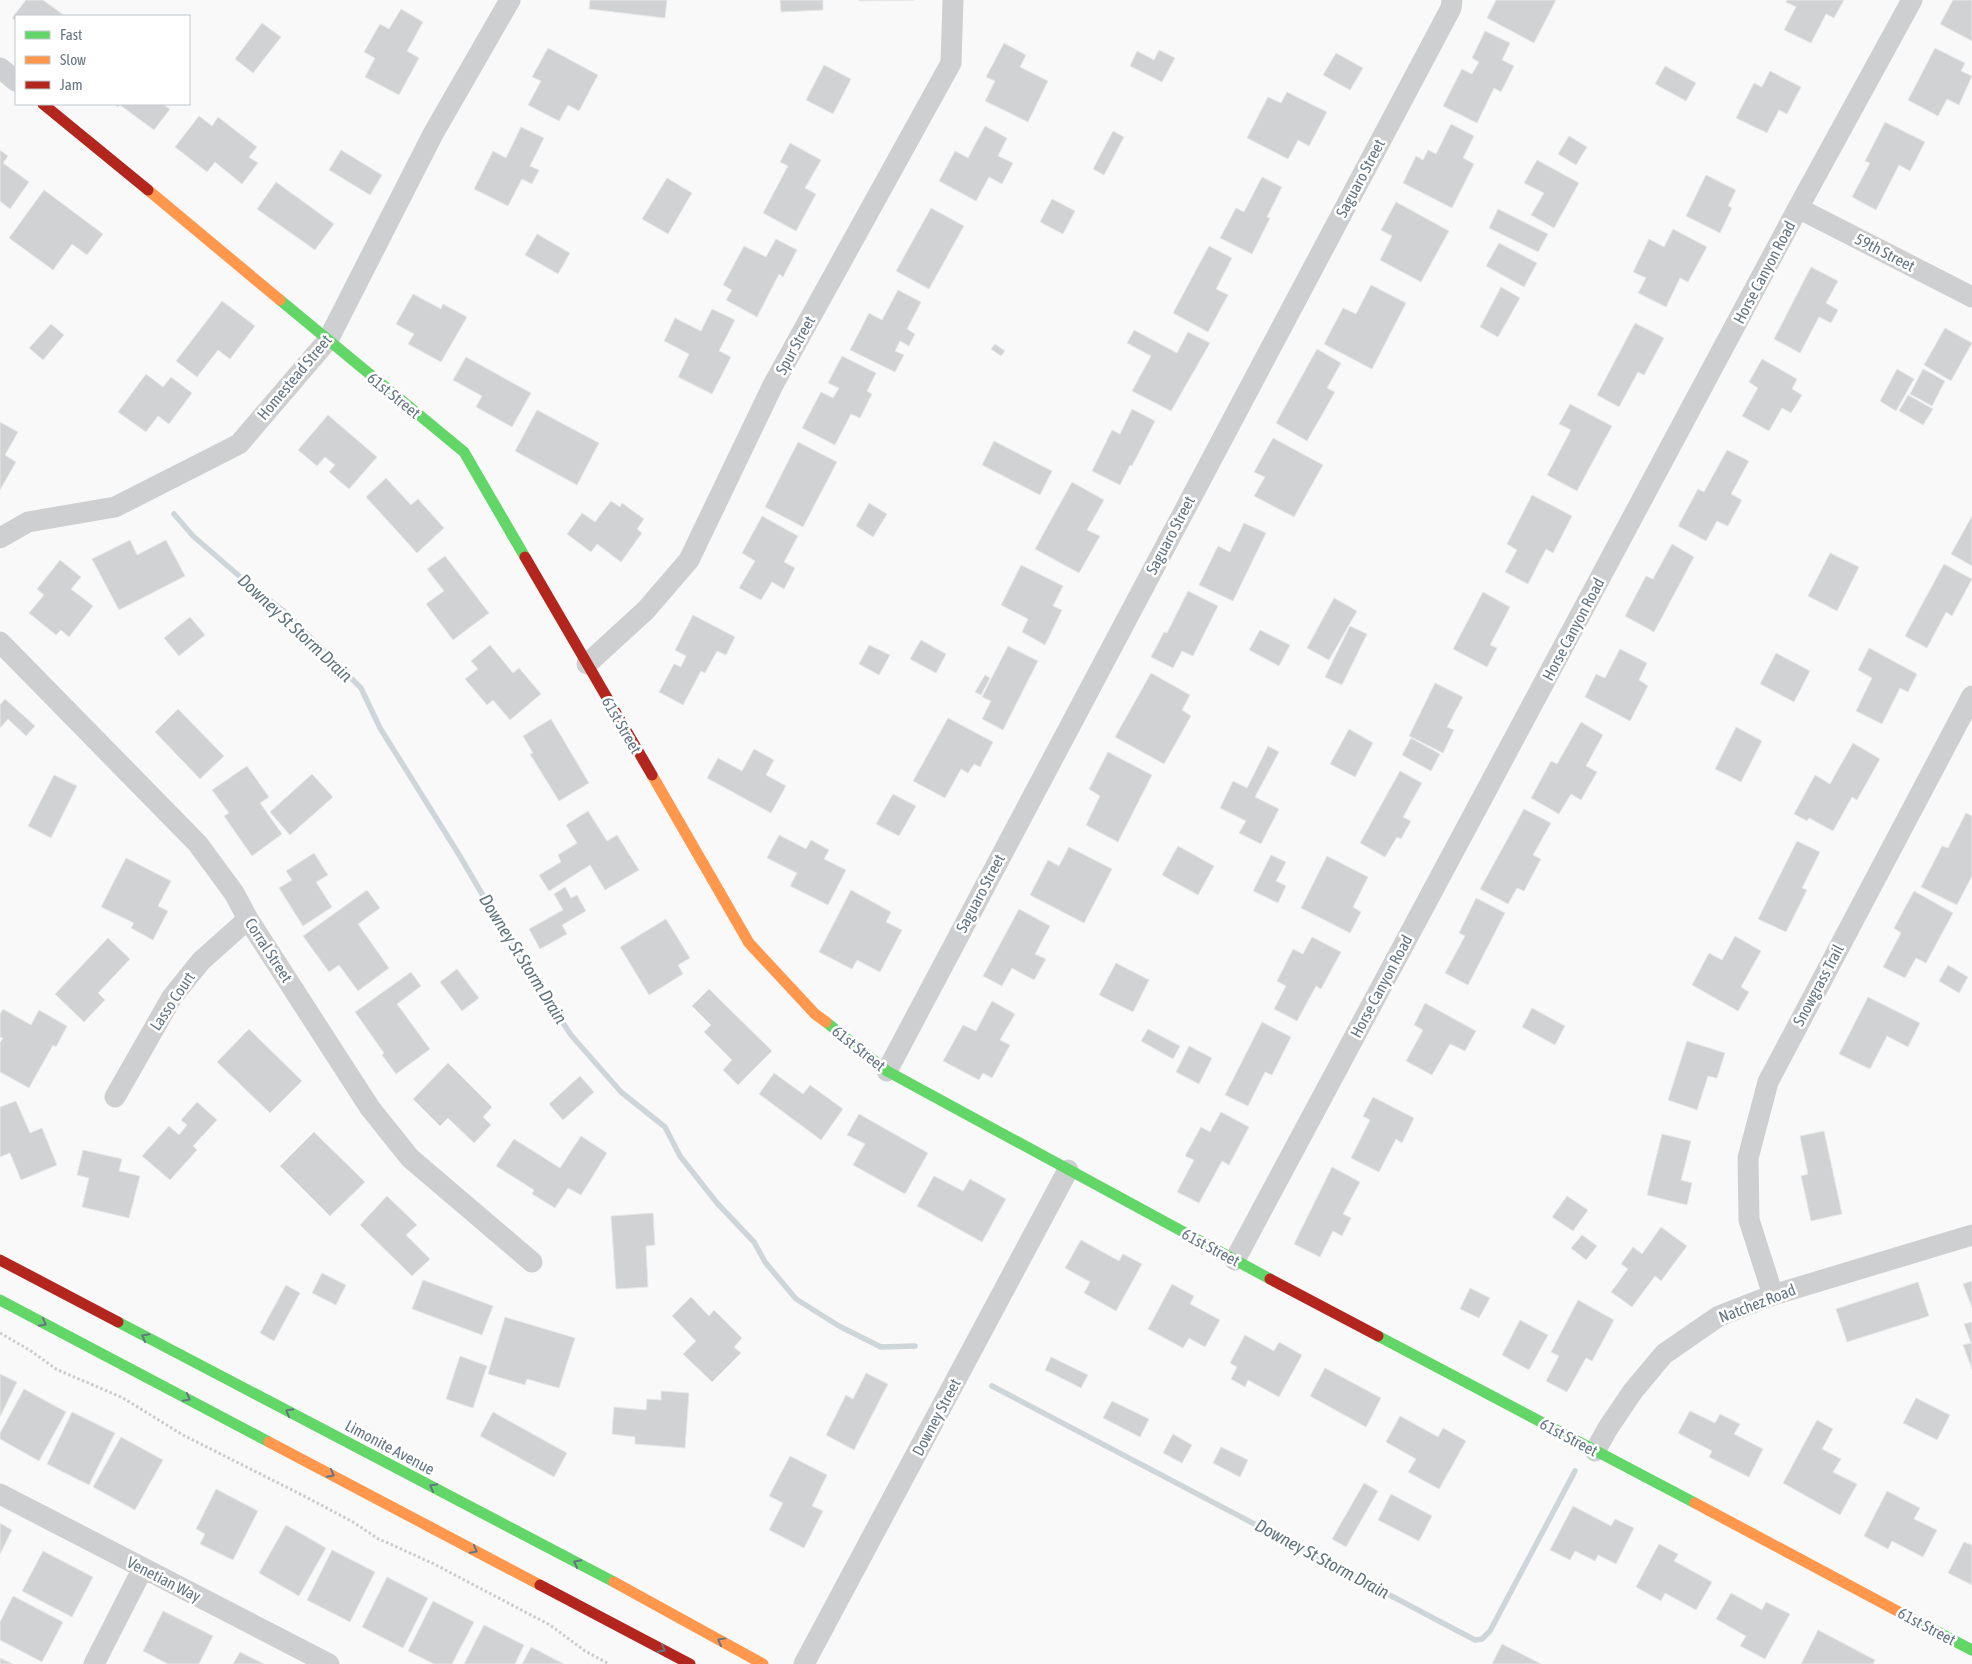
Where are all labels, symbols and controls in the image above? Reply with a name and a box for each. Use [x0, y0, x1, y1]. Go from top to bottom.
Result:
legend [15, 15, 190, 105]
text: Fast [60, 26, 82, 43]
text: Slow [60, 51, 86, 68]
text: Jam [60, 76, 83, 93]
street label: Saguaro Street [1332, 136, 1389, 221]
street label: Horse Canyon Road [1729, 218, 1799, 327]
street label: 59th Street [1852, 229, 1918, 275]
street label: Spur Street [772, 312, 819, 378]
street label: Homestead Street [253, 331, 335, 423]
street label: 61st Street [364, 368, 424, 422]
street label: Saguaro Street [1142, 493, 1199, 578]
water label: Downey St Storm Drain [234, 569, 357, 686]
street label: Horse Canyon Road [1538, 575, 1608, 684]
street label: 61st Street [599, 693, 646, 757]
street label: Saguaro Street [952, 851, 1009, 936]
water label: Downey St Storm Drain [475, 890, 572, 1028]
street label: Corral Street [242, 915, 297, 986]
street label: Horse Canyon Road [1346, 932, 1416, 1041]
street label: Snowgrass Trail [1789, 941, 1848, 1029]
street label: Lasso Court [146, 968, 198, 1034]
street label: 61st Street [829, 1022, 890, 1075]
street label: 61st Street [1179, 1224, 1243, 1270]
street label: Natchez Road [1716, 1280, 1798, 1326]
one-way arrow [38, 1316, 47, 1326]
one-way arrow [141, 1333, 150, 1343]
street label: Downey Street [908, 1375, 965, 1459]
one-way arrow [182, 1392, 191, 1402]
one-way arrow [285, 1408, 294, 1418]
street label: 61st Street [1537, 1414, 1601, 1460]
street label: Limonite Avenue [342, 1416, 438, 1478]
one-way arrow [325, 1468, 334, 1478]
one-way arrow [429, 1483, 438, 1493]
water label: Downey St Storm Drain [1252, 1514, 1393, 1603]
one-way arrow [469, 1544, 478, 1554]
street label: Venetian Way [124, 1553, 204, 1606]
one-way arrow [573, 1559, 582, 1569]
street label: 61st Street [1895, 1603, 1959, 1649]
one-way arrow [717, 1637, 726, 1647]
one-way arrow [656, 1643, 665, 1653]

